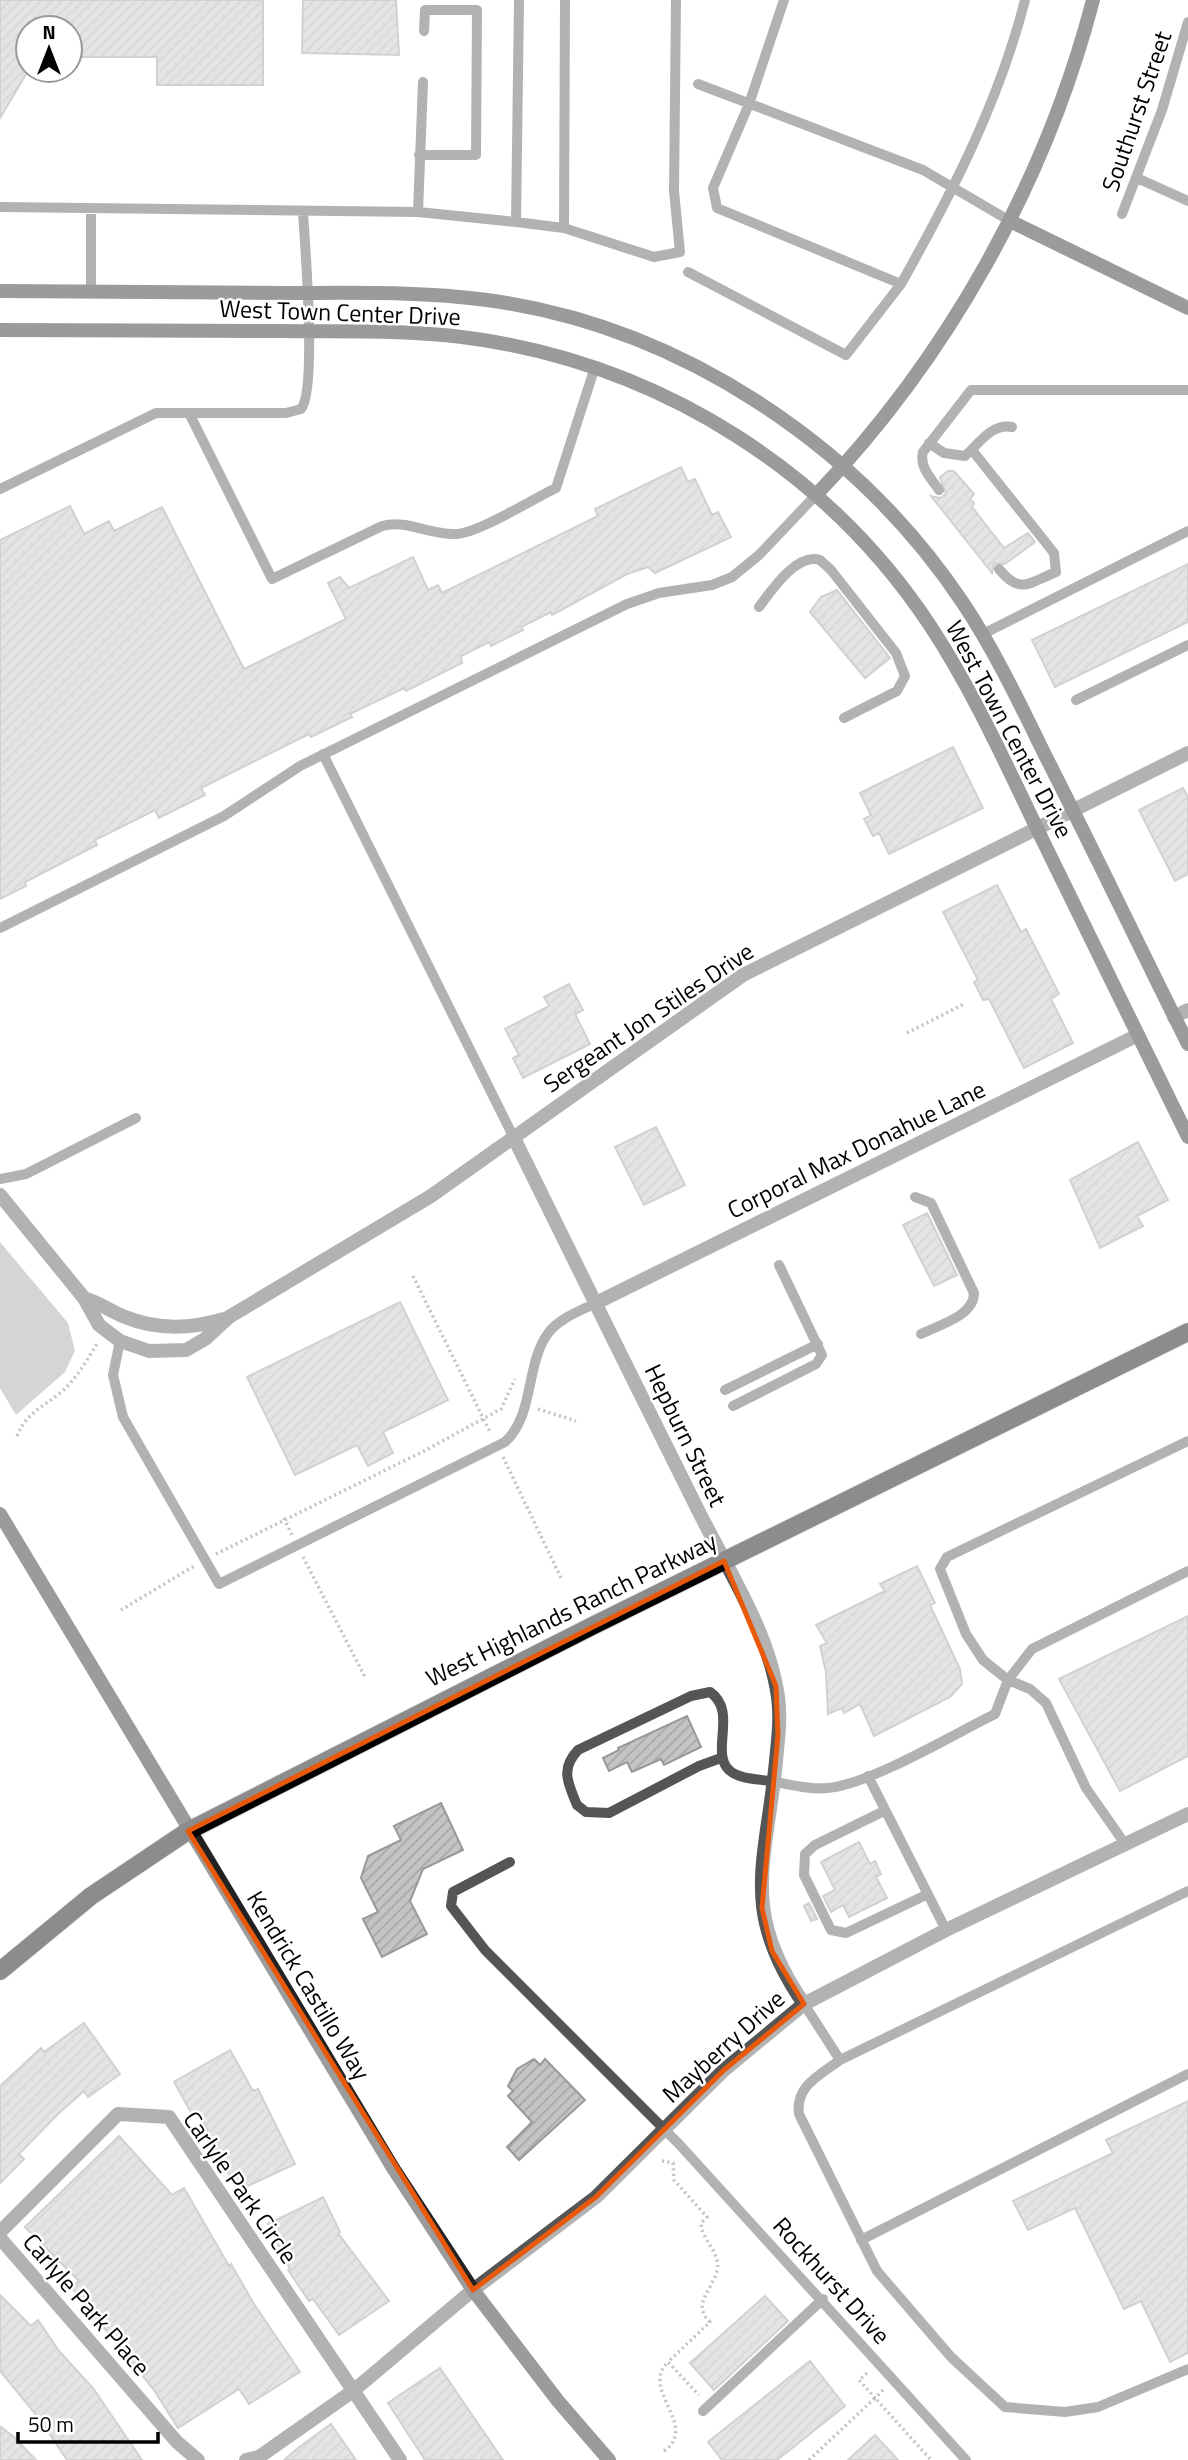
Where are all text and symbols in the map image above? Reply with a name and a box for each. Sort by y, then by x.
north arrow [14,14,84,84]
text: N [42,17,56,46]
street label: Southurst Street [1092,25,1180,196]
street label: West Town Center Drive [219,290,461,334]
street label: West Town Center Drive [937,614,1083,844]
street label: Sergeant Jon Stiles Drive [536,933,760,1101]
street label: Corporal Max Donahue Lane [721,1071,991,1227]
street label: Hepburn Street [636,1358,736,1513]
street label: West Highlands Ranch Parkway [419,1523,723,1695]
street label: Kendrick Castillo Way [238,1884,380,2087]
street label: Mayberry Drive [654,1981,792,2111]
street label: Carlyle Park Circle [175,2103,307,2271]
street label: Rockhurst Drive [765,2208,899,2352]
street label: Carlyle Park Place [15,2225,159,2383]
scale bar [18,2400,158,2444]
text: 50 m [28,2408,74,2440]

